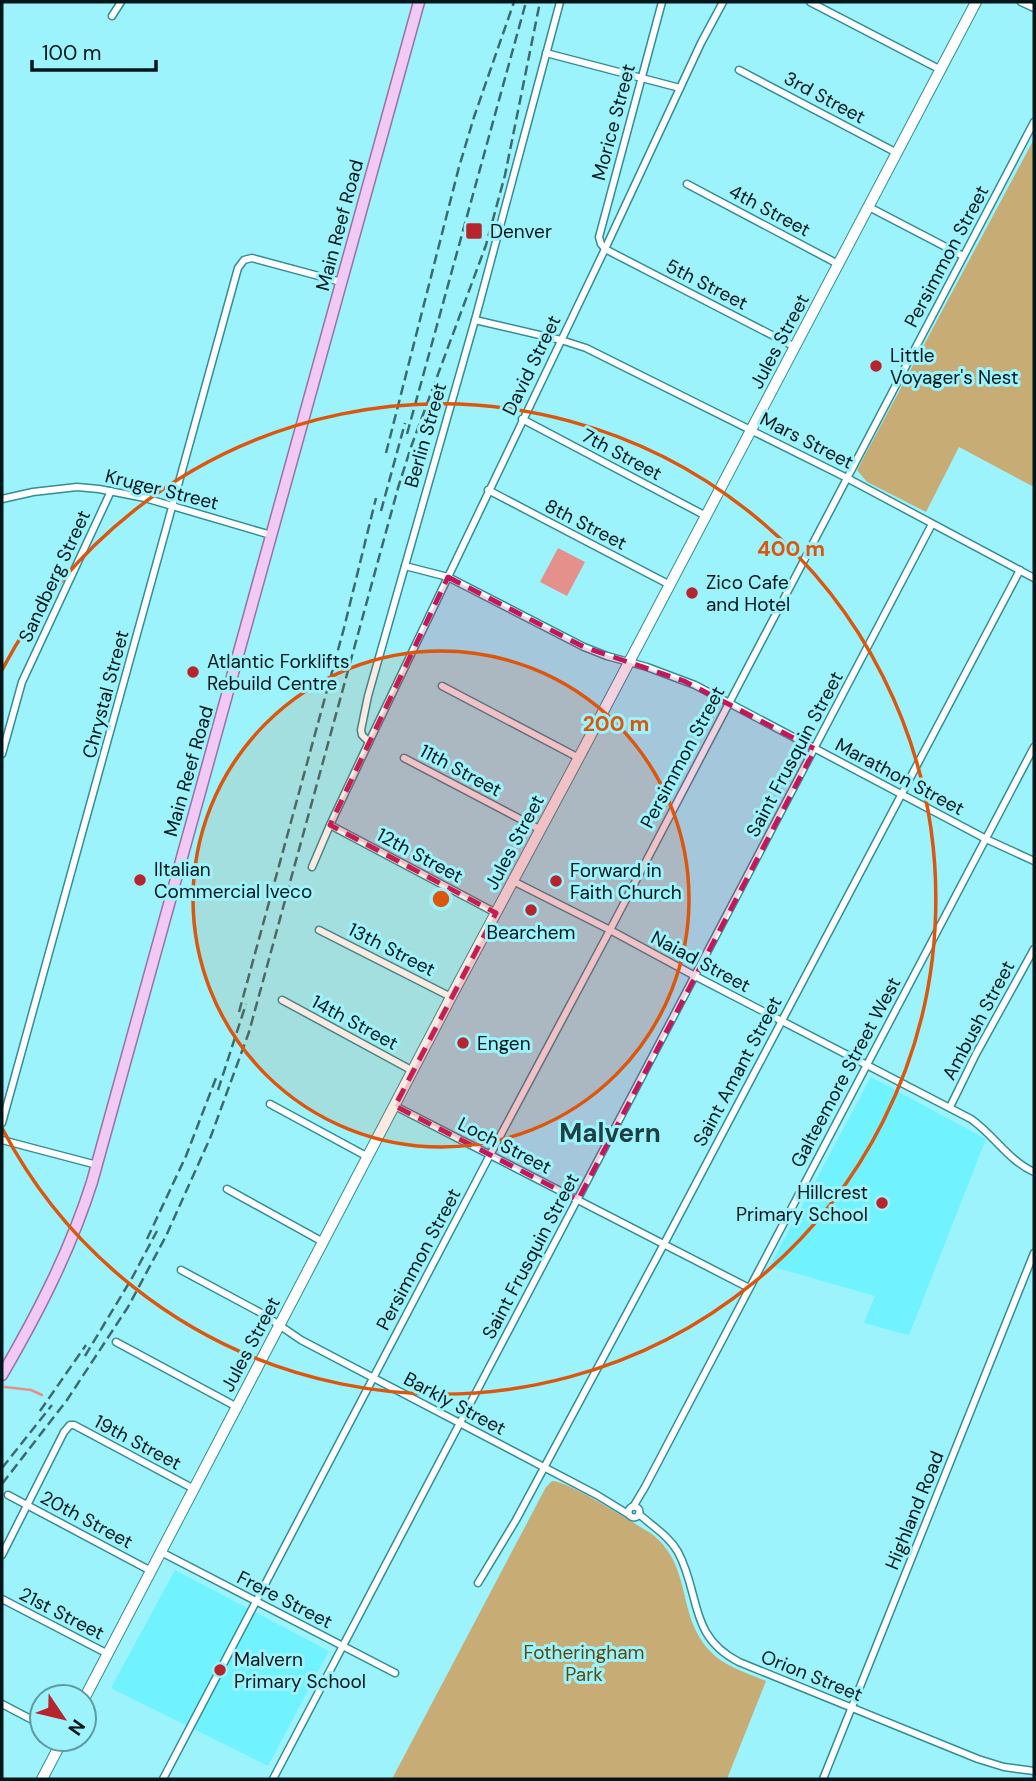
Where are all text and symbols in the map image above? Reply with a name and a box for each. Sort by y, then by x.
scale bar [32,28,156,72]
text: 100 m [42,39,102,67]
street label: Morice Street [586,61,641,183]
street label: 3rd Street [780,66,870,129]
street label: Main Reef Road [310,157,369,294]
street label: 4th Street [725,179,815,242]
street label: Persimmon Street [898,181,994,332]
place label: Denver [490,219,552,244]
marker: Denver [464,221,484,241]
street label: 5th Street [662,253,752,316]
street label: Jules Street [744,290,815,393]
street label: David Street [496,311,566,419]
place label: Little Voyager's Nest [890,343,1018,390]
marker: Little Voyager's Nest [868,358,884,374]
street label: Berlin Street [399,380,452,490]
street label: Mars Street [756,406,858,475]
street label: 7th Street [577,423,666,486]
street label: Kruger Street [103,463,221,516]
street label: 8th Street [541,493,631,556]
street label: Sandberg Street [13,506,96,646]
text: 400 m [757,535,825,563]
place label: Zico Cafe and Hotel [706,570,790,617]
marker: Zico Cafe and Hotel [684,585,700,601]
street label: Chrystal Street [76,627,135,761]
place label: Atlantic Forklifts Rebuild Centre [207,649,350,696]
marker: Atlantic Forklifts Rebuild Centre [185,664,201,680]
street label: Saint Frusquin Street [740,667,849,841]
street label: Persimmon Street [634,682,730,833]
street label: Main Reef Road [158,703,219,839]
text: 200 m [583,710,649,738]
street label: Marathon Street [831,732,969,821]
street label: 11th Street [416,738,506,802]
street label: Jules Street [479,791,550,894]
street label: 12th Street [372,822,467,889]
place label: IItalian Commercial Iveco [154,857,312,904]
place label: Forward in Faith Church [570,858,682,905]
marker: IItalian Commercial Iveco [132,872,148,888]
marker: Forward in Faith Church [548,873,564,889]
centre of rings [429,887,453,911]
marker: Bearchem [523,902,539,918]
street label: 13th Street [344,917,440,982]
place label: Bearchem [487,920,575,945]
street label: Naiad Street [647,925,755,998]
street label: Ambush Street [936,956,1020,1084]
street label: Galteemore Street West [785,973,906,1172]
street label: 14th Street [307,989,402,1056]
street label: Saint Amant Street [687,992,788,1151]
place label: Engen [477,1031,531,1056]
marker: Engen [455,1035,471,1051]
street label: Loch Street [454,1111,556,1180]
district label: Malvern [559,1116,661,1150]
street label: Saint Frusquin Street [476,1169,585,1343]
place label: Hillcrest Primary School [736,1180,868,1227]
street label: Persimmon Street [370,1184,466,1335]
marker: Hillcrest Primary School [874,1195,890,1211]
street label: Jules Street [215,1293,286,1396]
street label: Barkly Street [399,1366,510,1441]
street label: 19th Street [90,1409,186,1476]
street label: Highland Road [879,1447,950,1573]
street label: 20th Street [36,1485,137,1554]
street label: Frere Street [233,1565,337,1634]
street label: 21st Street [15,1581,109,1646]
park label: Fotheringham Park [523,1640,645,1687]
street label: Orion Street [757,1644,866,1707]
place label: Malvern Primary School [234,1647,366,1694]
marker: Malvern Primary School [212,1662,228,1678]
north arrow [28,1683,98,1753]
text: N [62,1715,91,1740]

